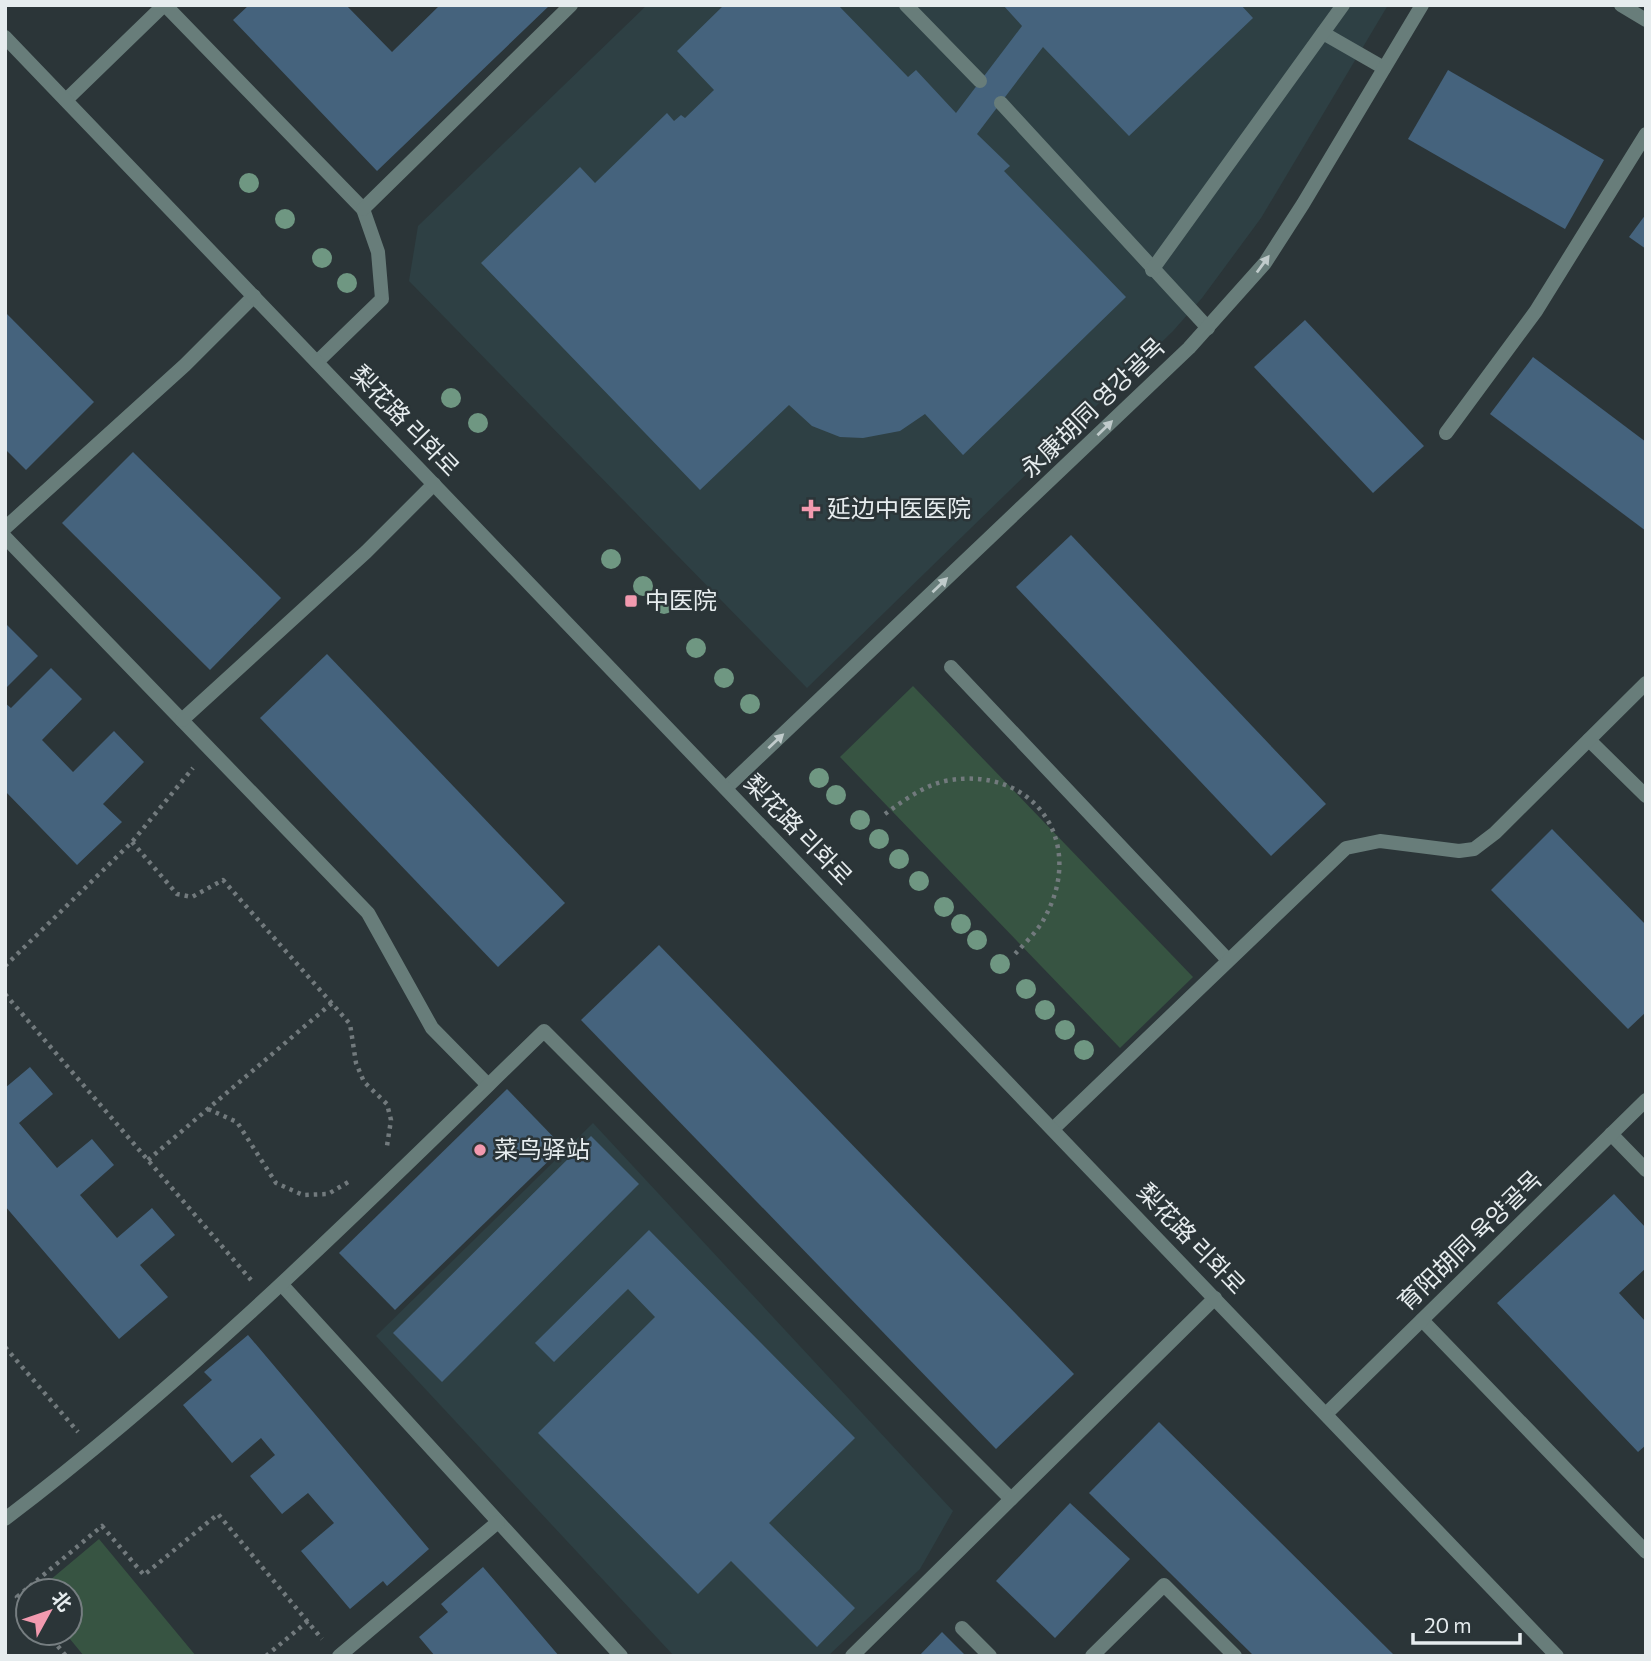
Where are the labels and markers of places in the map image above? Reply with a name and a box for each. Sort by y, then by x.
place label: 延边中医医院 [827,493,971,522]
marker: 延边中医医院 [801,499,821,519]
place label: 中医院 [645,585,717,614]
marker: 中医院 [623,593,639,609]
place label: 菜鸟驿站 [494,1134,590,1163]
marker: 菜鸟驿站 [472,1142,488,1158]

